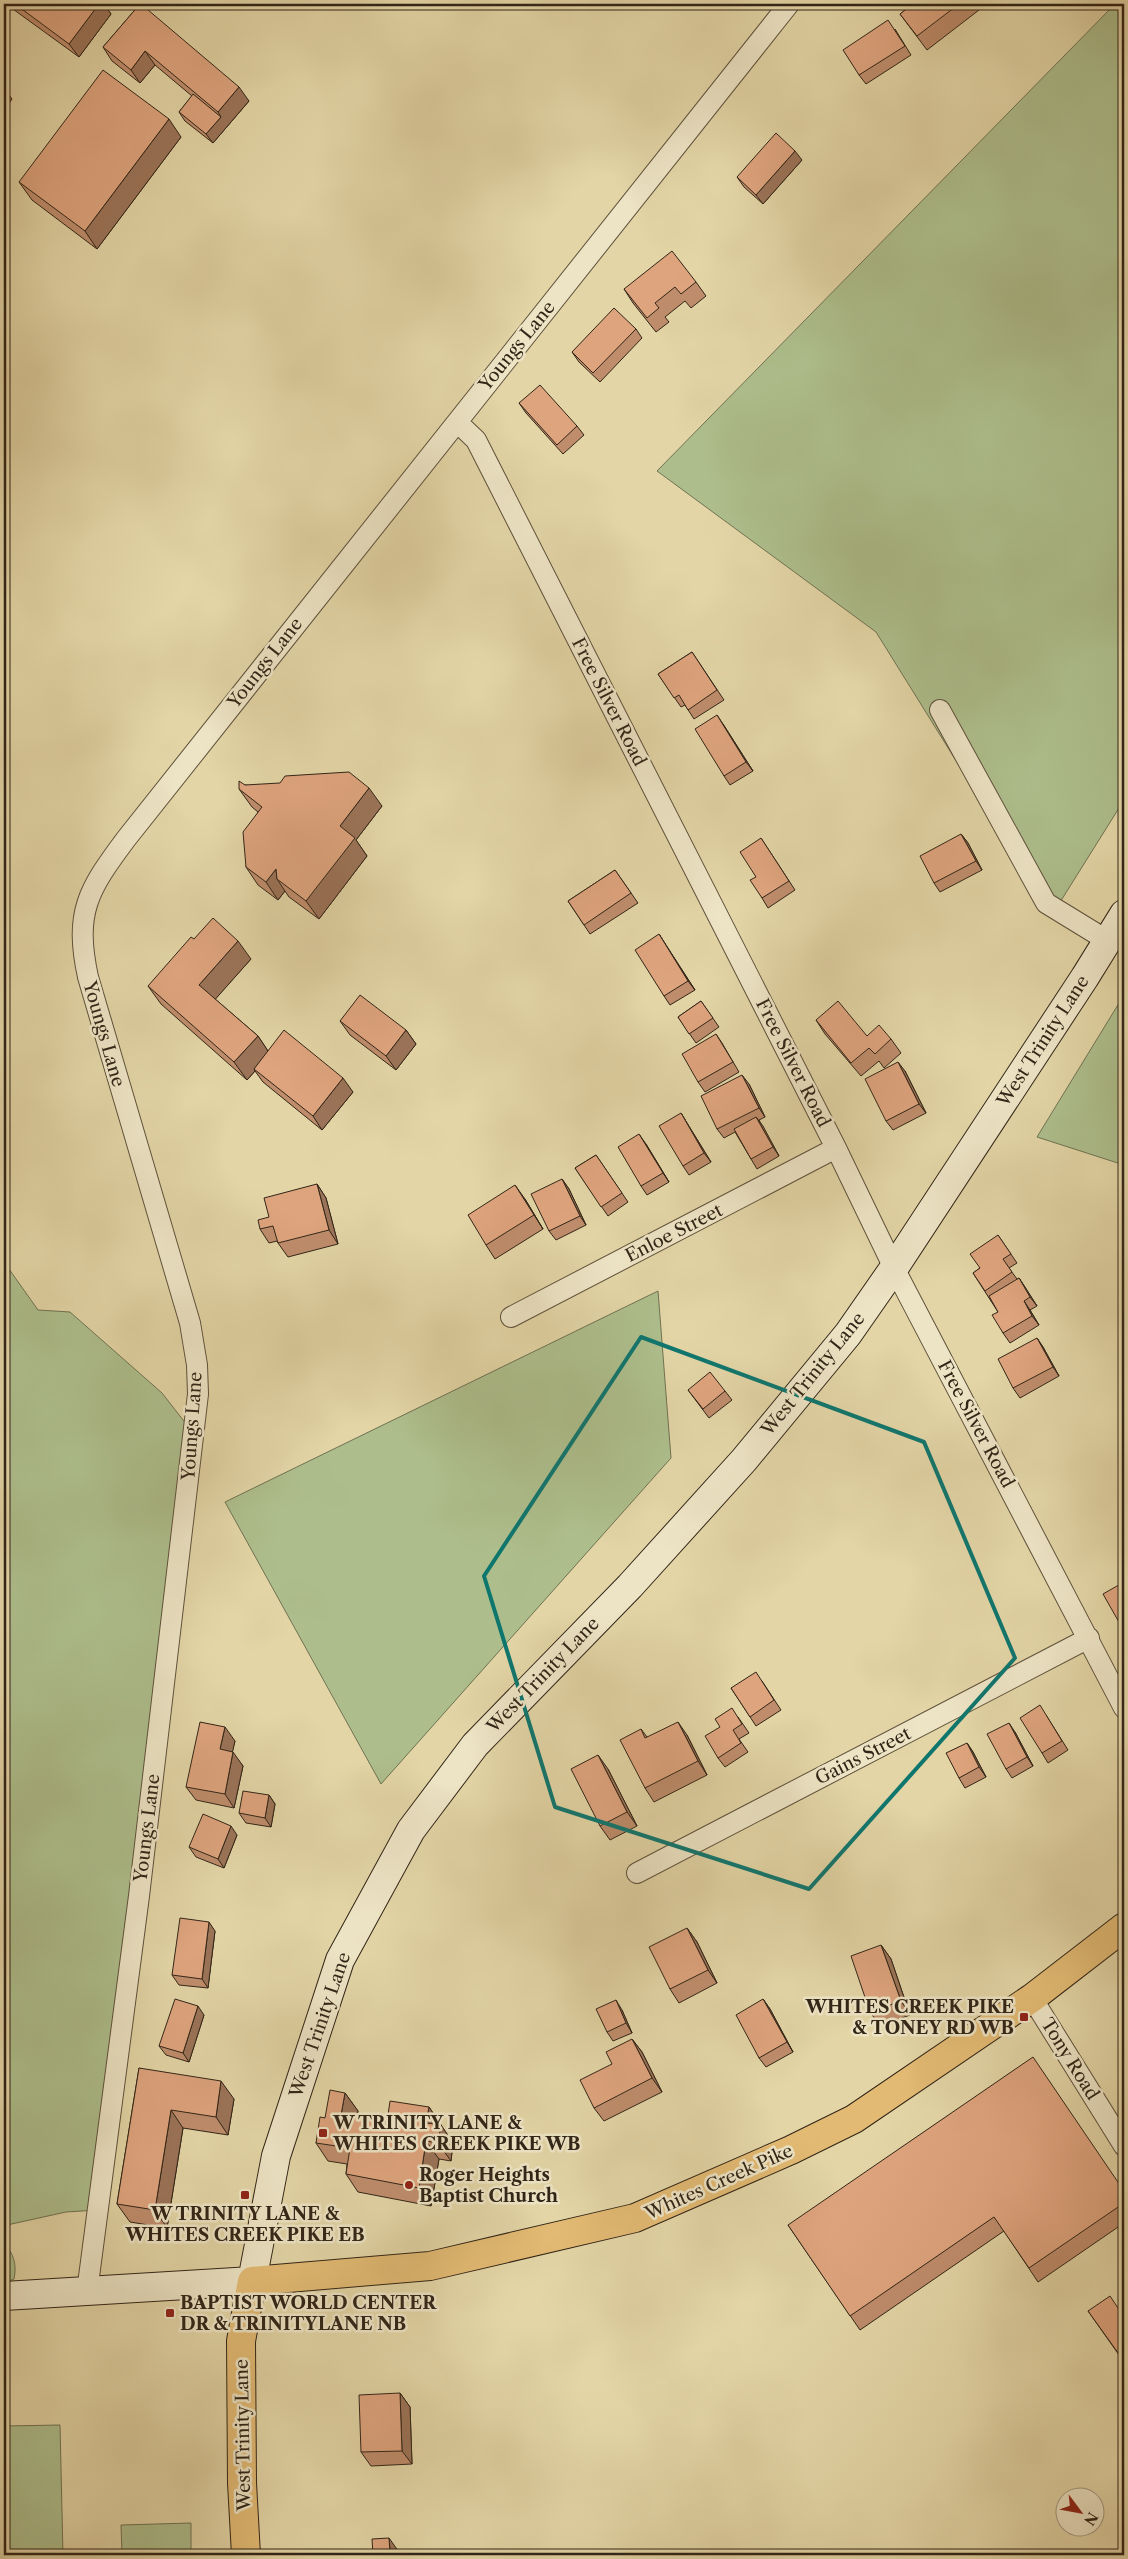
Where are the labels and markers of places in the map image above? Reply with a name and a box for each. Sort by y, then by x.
place label: WHITES CREEK PIKE & TONEY RD WB [804,1996,1014,2039]
marker: WHITES CREEK PIKE & TONEY RD WB [1018,2011,1030,2023]
place label: W TRINITY LANE & WHITES CREEK PIKE WB [332,2112,580,2155]
marker: W TRINITY LANE & WHITES CREEK PIKE WB [317,2127,329,2139]
place label: Roger Heights Baptist Church [419,2164,559,2207]
marker: Roger Heights Baptist Church [403,2179,415,2191]
marker: W TRINITY LANE & WHITES CREEK PIKE EB [239,2189,251,2201]
place label: W TRINITY LANE & WHITES CREEK PIKE EB [124,2203,365,2246]
place label: BAPTIST WORLD CENTER DR & TRINITYLANE NB [180,2292,437,2335]
marker: BAPTIST WORLD CENTER DR & TRINITYLANE NB [164,2307,176,2319]

